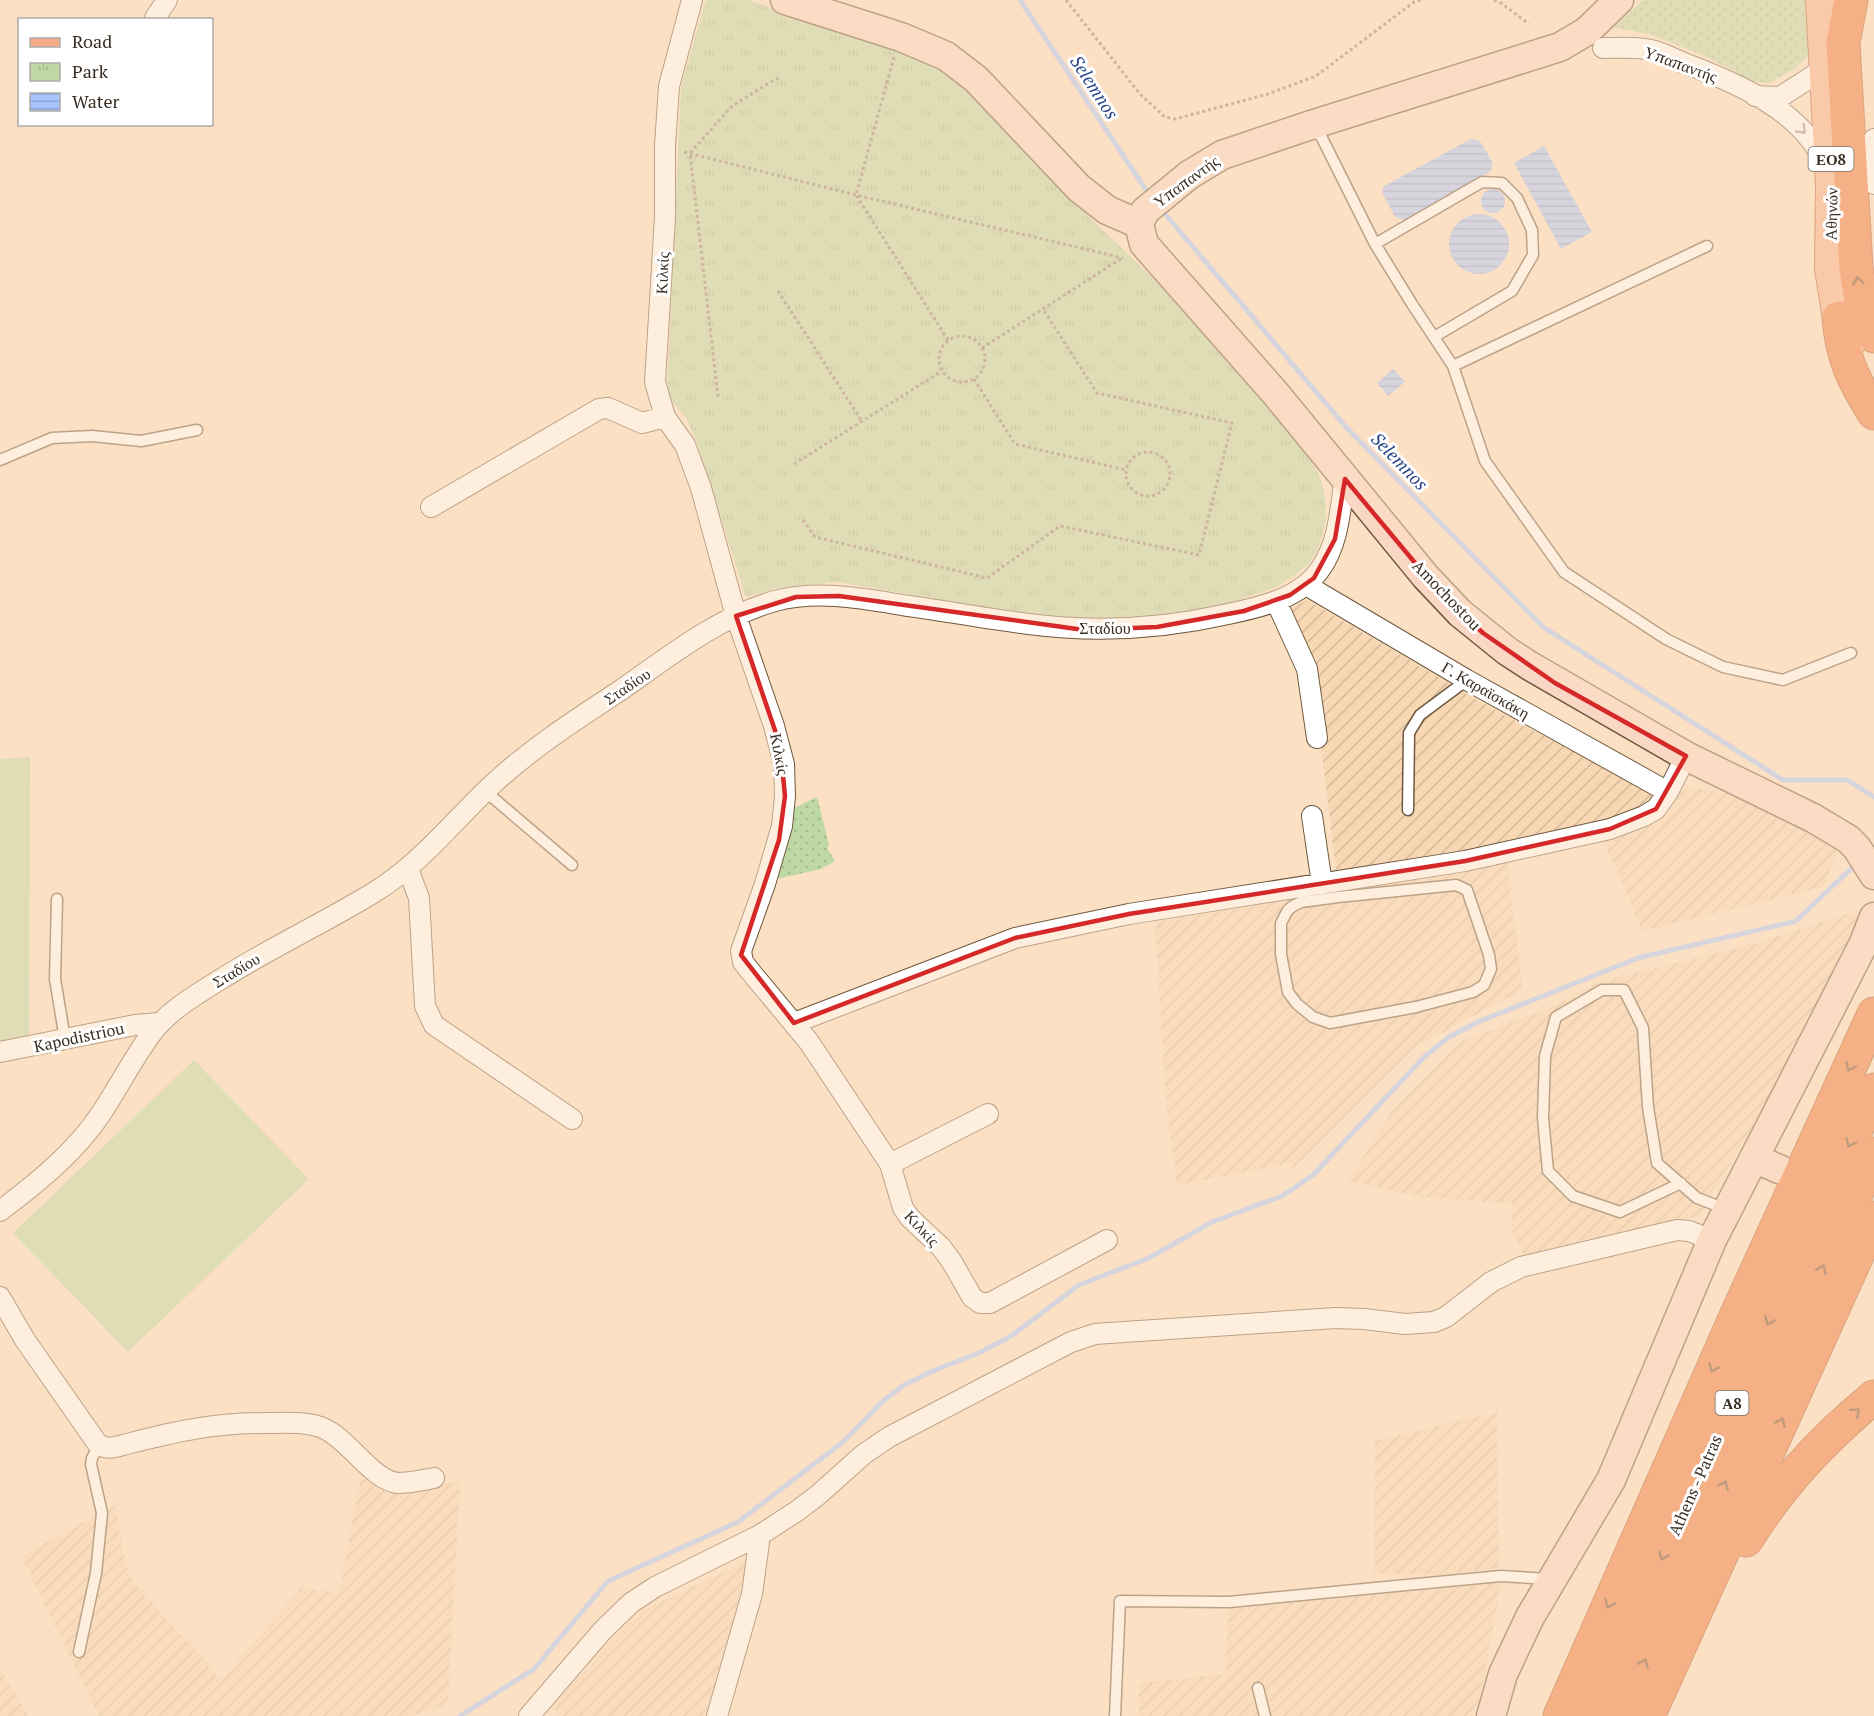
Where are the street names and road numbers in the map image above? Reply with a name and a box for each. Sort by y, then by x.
street label: Υπαπαντής [1641,41,1721,88]
road number: ΕΟ8 [1808,147,1854,171]
street label: Υπαπαντής [1149,149,1224,212]
street label: Αθηνών [1820,188,1842,240]
street label: Κιλκίς [650,251,674,295]
street label: Amochostou [1408,555,1486,635]
street label: Σταδίου [1079,617,1131,639]
street label: Γ. Καραϊσκάκη [1438,656,1534,724]
street label: Σταδίου [599,662,655,710]
street label: Κιλκίς [765,731,795,777]
street label: Σταδίου [208,947,264,993]
street label: Kapodistriou [32,1017,126,1057]
street label: Κιλκίς [900,1205,945,1251]
road number: Α8 [1716,1391,1748,1415]
street label: Athens - Patras [1663,1431,1727,1539]

